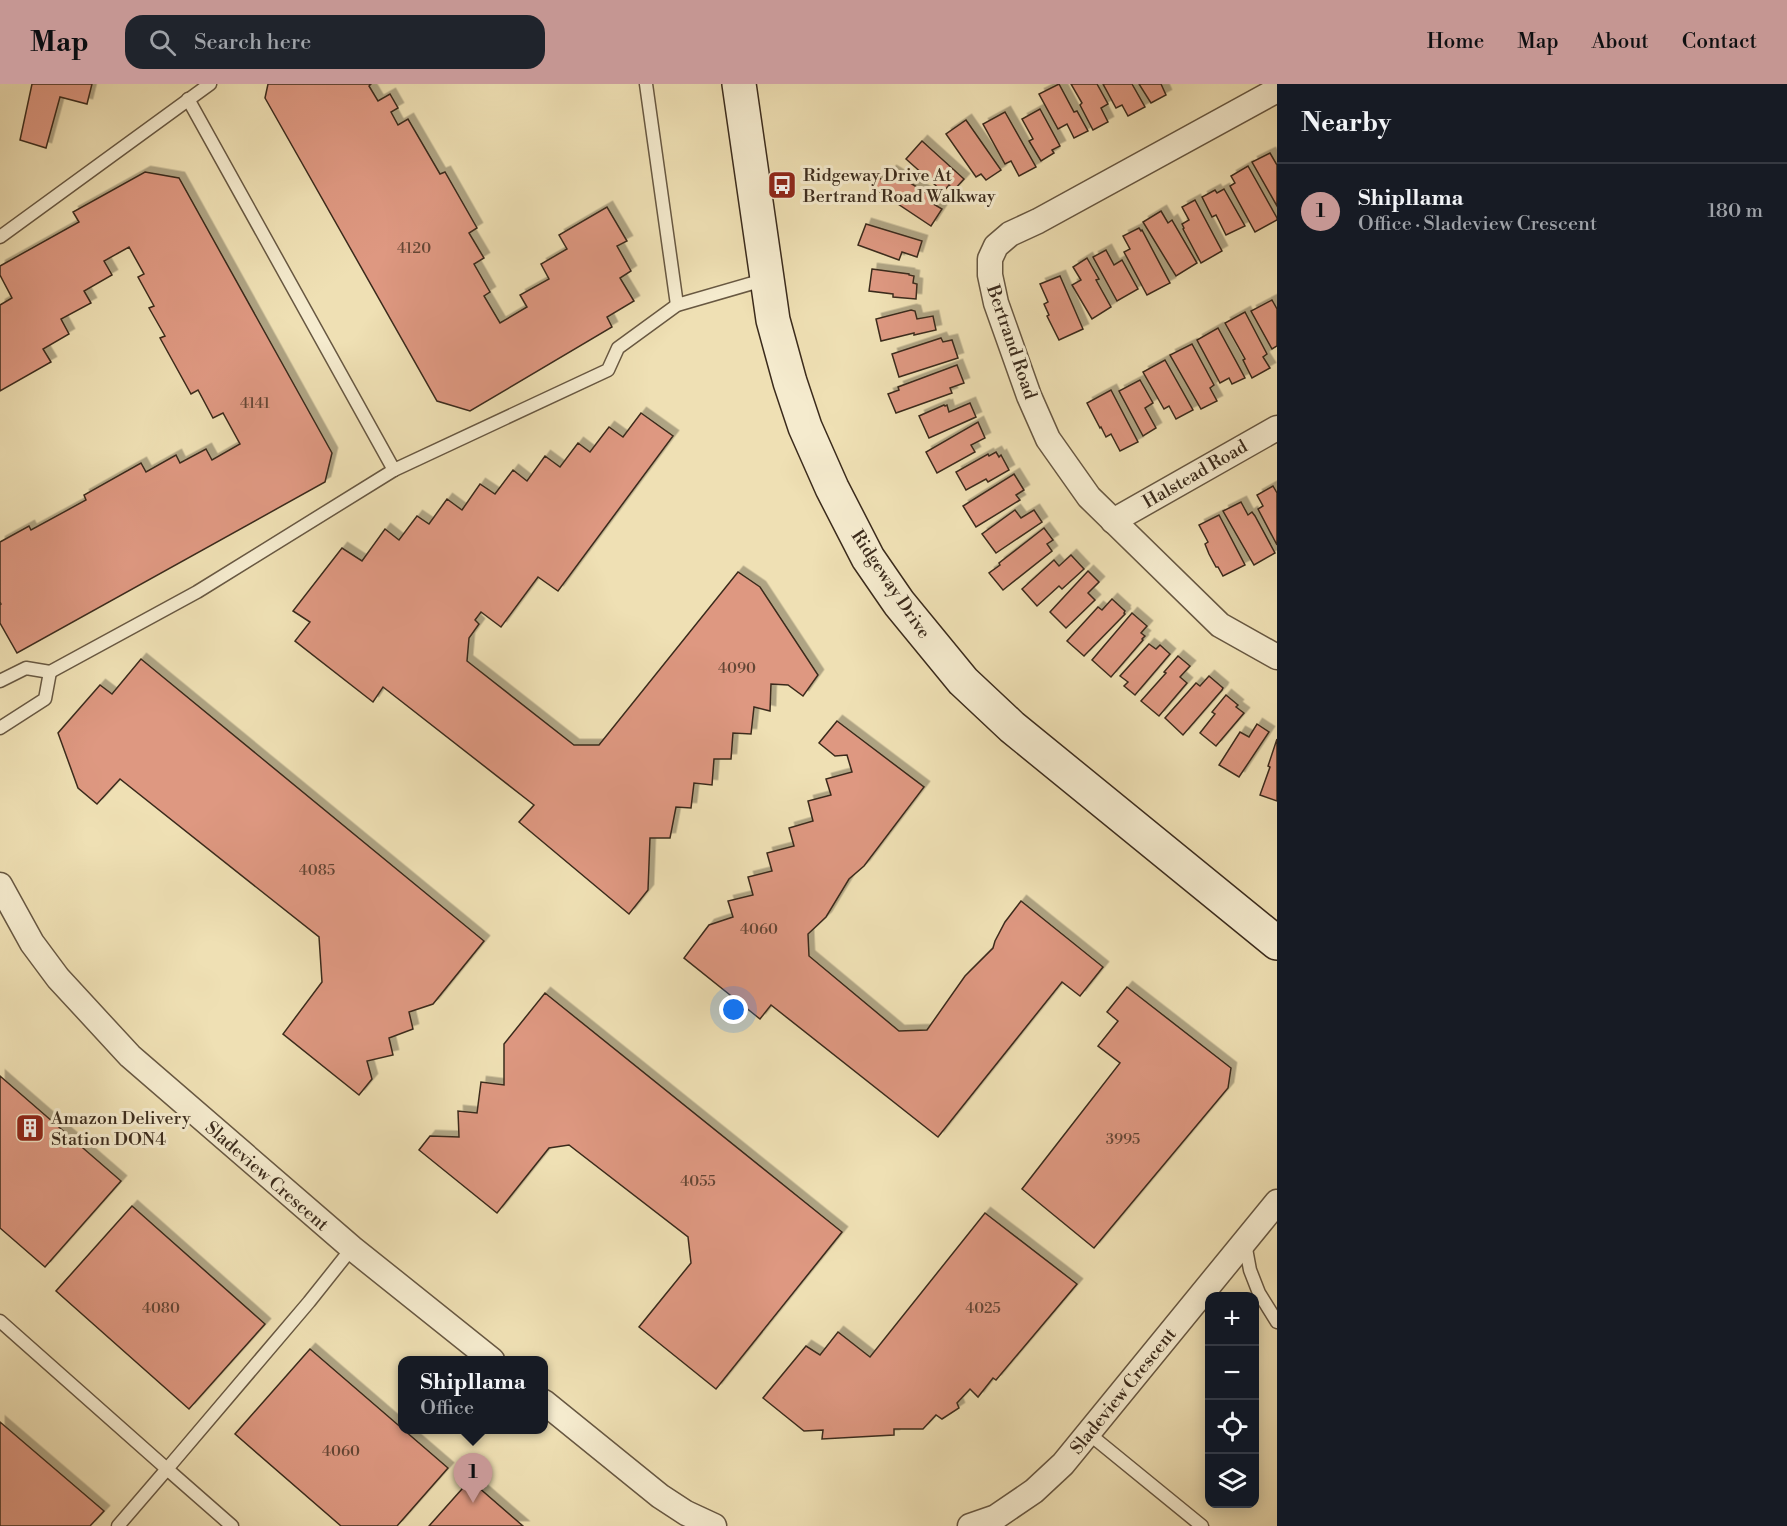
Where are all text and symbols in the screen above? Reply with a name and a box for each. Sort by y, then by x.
search box [125,15,545,69]
text: Map [30,25,89,60]
icon: search [146,26,179,59]
text: Search here [194,29,311,56]
text: Home [1427,29,1484,55]
text: Map [1517,29,1559,55]
text: About [1592,29,1649,55]
text: Contact [1682,29,1757,55]
text: Nearby [1301,107,1391,139]
place label: Ridgeway Drive At Bertrand Road Walkway [802,164,996,208]
bus stop icon: Ridgeway Drive At Bertrand Road Walkway [766,169,798,201]
text: Shipllama [1358,185,1463,212]
text: 1 [1316,199,1325,224]
text: 180 m [1708,199,1763,224]
text: Office · Sladeview Crescent [1358,212,1597,237]
house number: 4120 [397,239,431,258]
street label: Bertrand Road [981,281,1042,403]
house number: 4141 [240,394,271,413]
street label: Halstead Road [1139,435,1252,514]
street label: Ridgeway Drive [846,525,936,643]
house number: 4090 [718,659,756,678]
house number: 4085 [299,861,335,880]
house number: 4060 [740,920,778,939]
your location [719,995,748,1024]
place label: Amazon Delivery Station DON4 [50,1107,191,1151]
building icon: Amazon Delivery Station DON4 [14,1112,46,1144]
street label: Sladeview Crescent [200,1116,334,1237]
house number: 3995 [1106,1130,1140,1149]
house number: 4055 [680,1172,716,1191]
map controls [1205,1292,1259,1508]
button: + [1205,1292,1259,1346]
house number: 4080 [142,1299,180,1318]
house number: 4025 [965,1299,1001,1318]
street label: Sladeview Crescent [1065,1323,1182,1459]
button: − [1205,1346,1259,1400]
popup [398,1356,548,1434]
text: Shipllama [420,1369,526,1396]
text: Office [420,1396,474,1421]
button: locate [1205,1400,1259,1454]
house number: 4060 [322,1442,360,1461]
pin: 1 [454,1454,492,1503]
button: layers [1205,1454,1259,1508]

